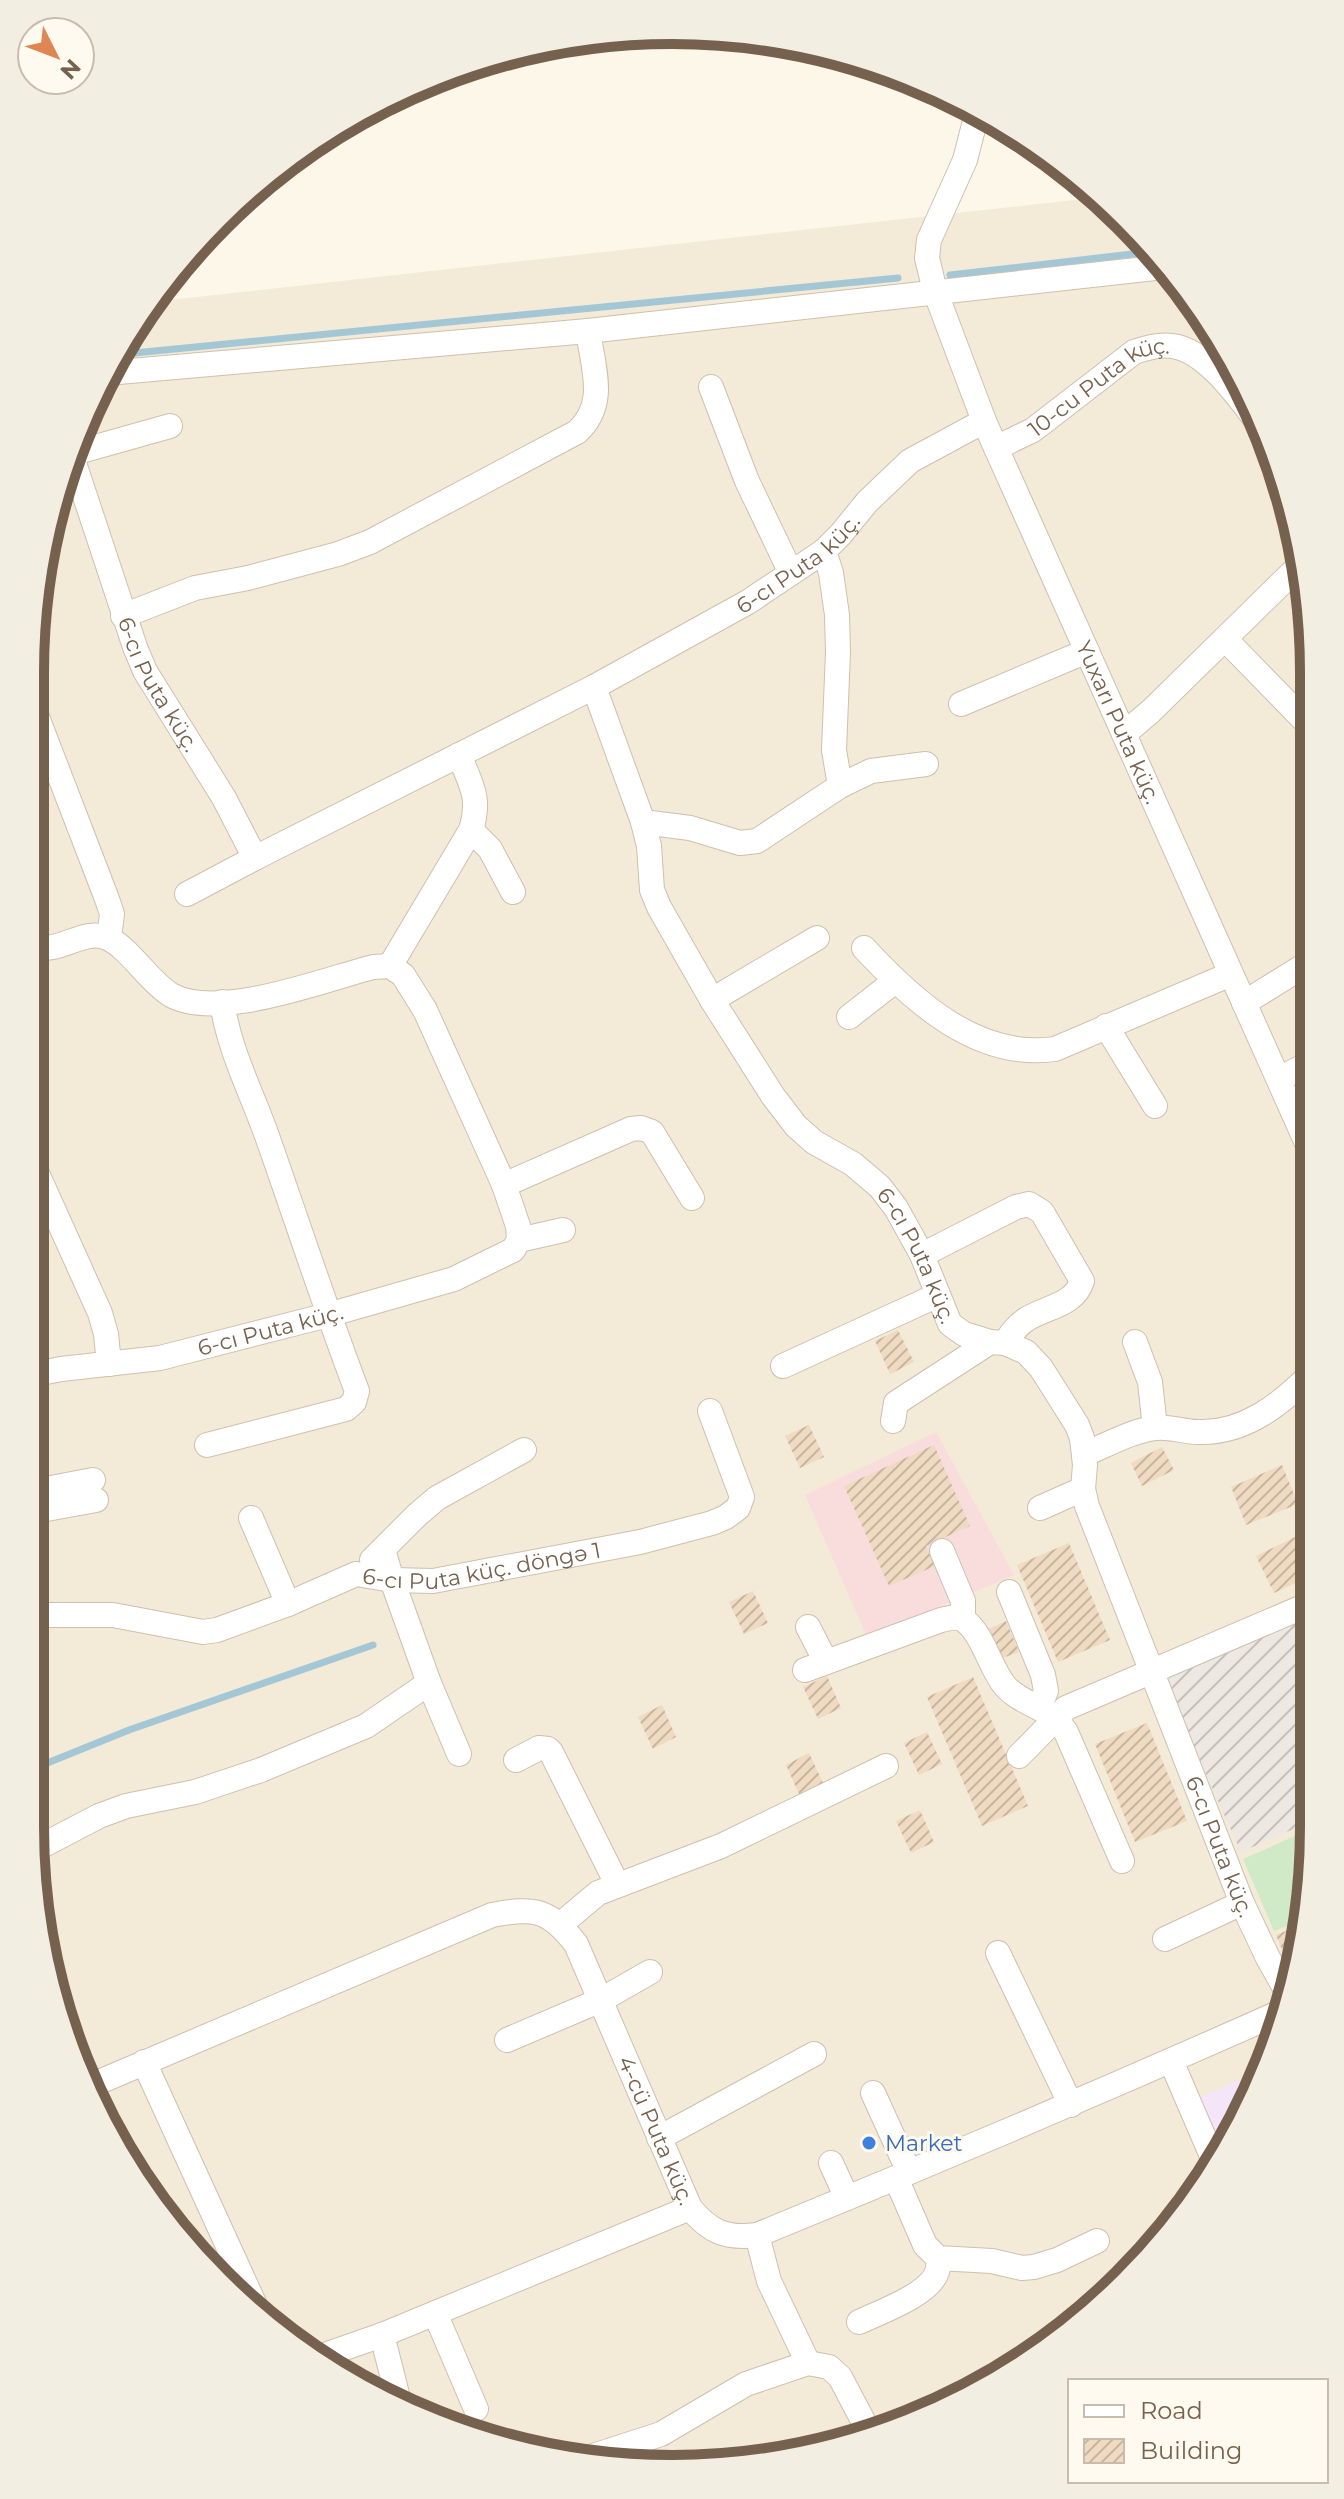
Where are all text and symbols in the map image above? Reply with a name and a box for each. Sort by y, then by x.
north arrow [16,16,96,96]
text: N [55,53,86,85]
street label: 10-cu Puta küç. [1023,332,1171,442]
street label: 6-cı Puta küç. [731,508,865,619]
street label: 6-cı Puta küç. [112,613,205,757]
street label: Yuxarı Puta küç. [1070,636,1167,808]
street label: 6-cı Puta küç. [871,1182,962,1328]
street label: 6-cı Puta küç. [195,1298,346,1361]
street label: 6-cı Puta küç. döngə 1 [361,1536,603,1595]
street label: 6-cı Puta küç. [1180,1772,1260,1921]
street label: 4-cü Puta küç. [612,2052,700,2209]
place label: Market [885,2130,963,2157]
marker: Market [860,2134,878,2152]
legend [1068,2379,1328,2483]
text: Road [1140,2396,1203,2425]
text: Building [1140,2436,1243,2465]

